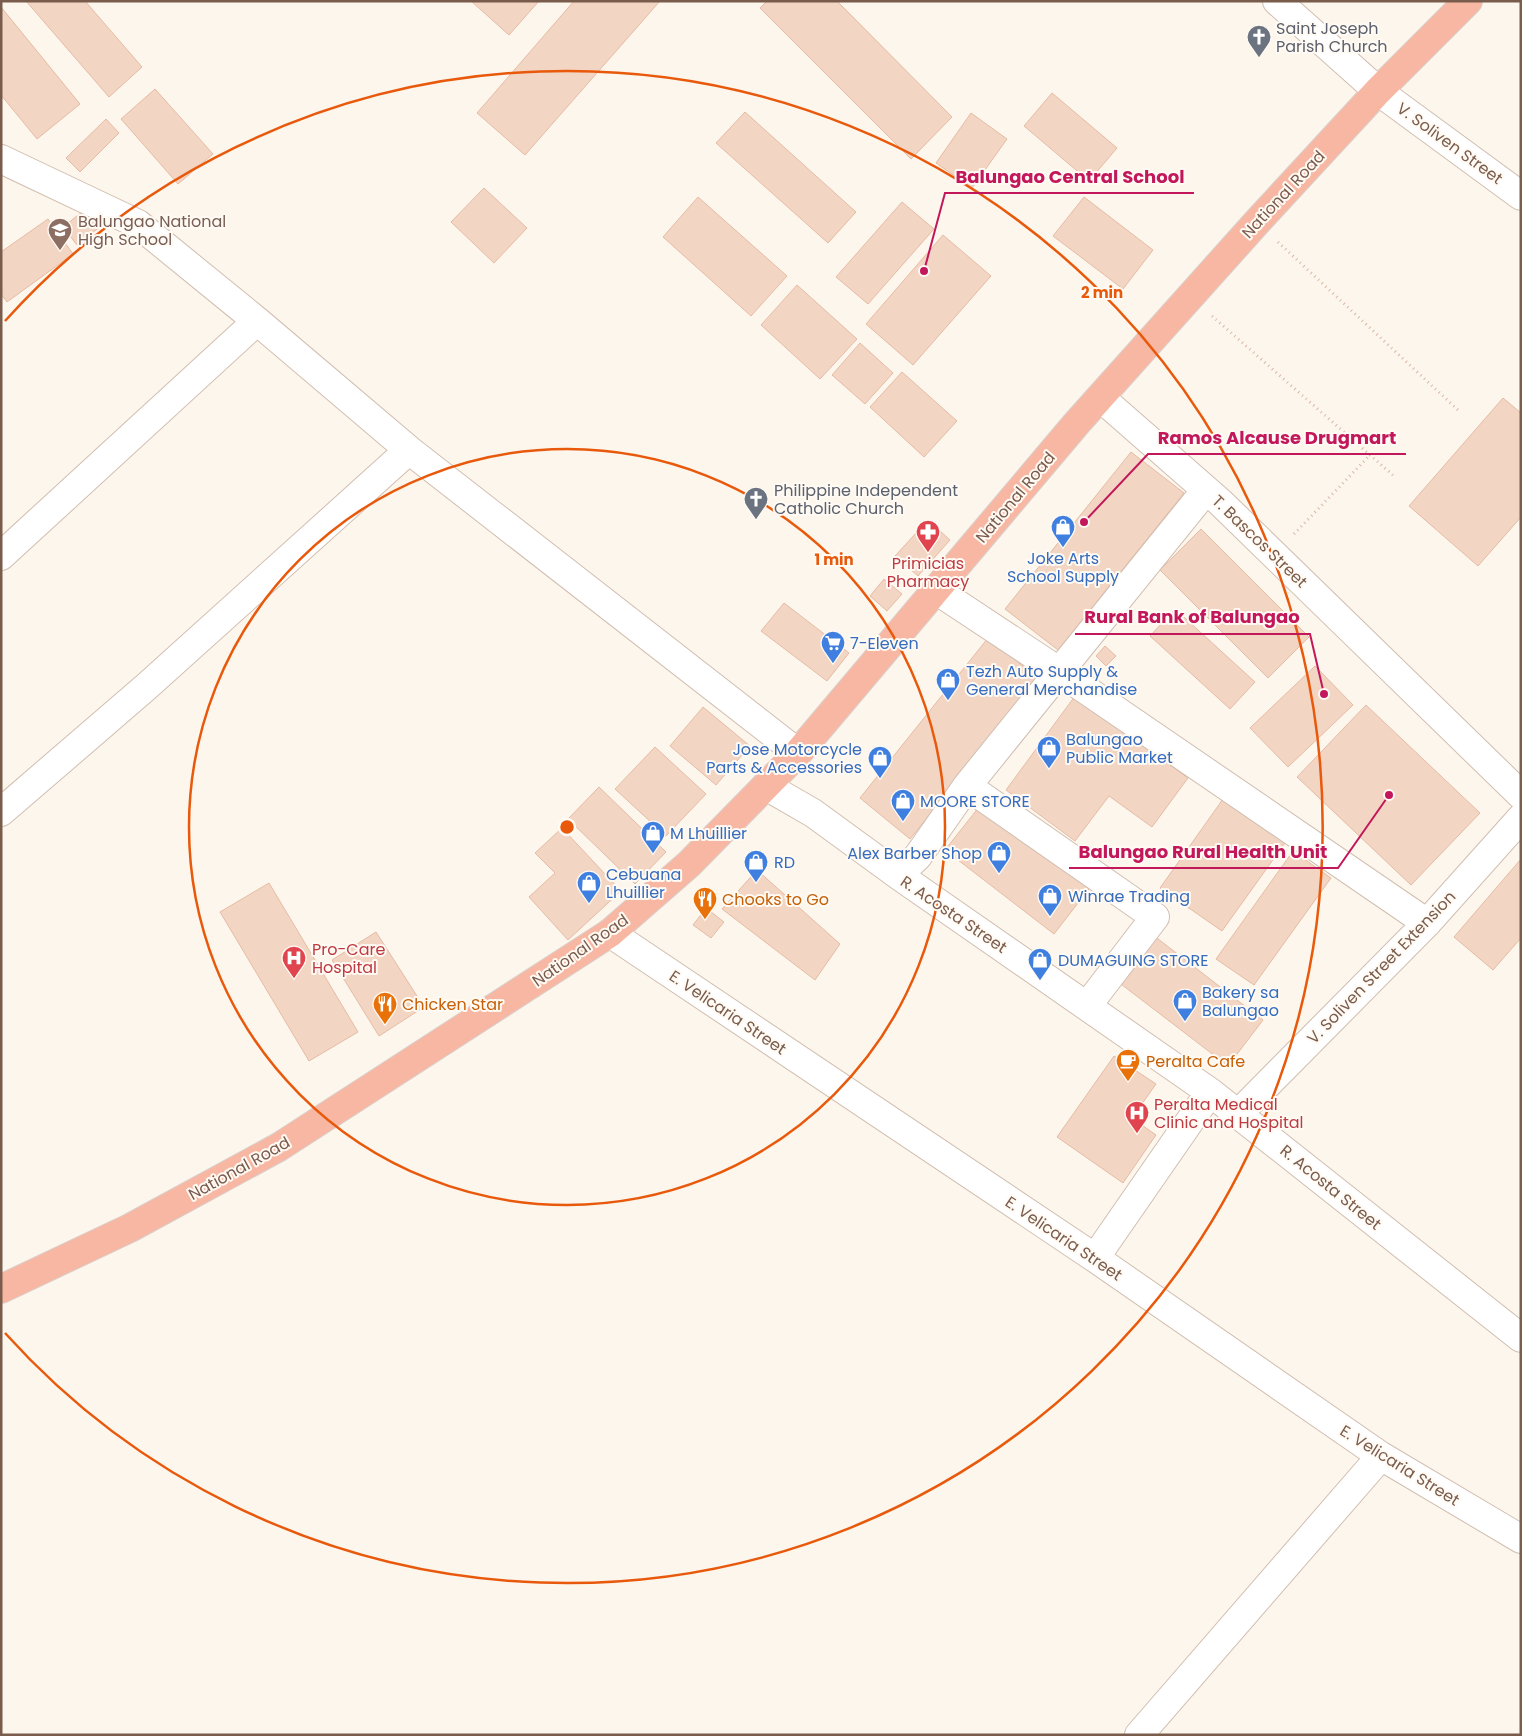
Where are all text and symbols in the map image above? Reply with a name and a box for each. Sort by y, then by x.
place label: Saint Joseph Parish Church [1276,17,1388,58]
church icon: Saint Joseph Parish Church [1246,24,1272,58]
street label: V. Soliven Street [1392,97,1508,190]
street label: National Road [1236,145,1330,243]
callout: Balungao Central School [945,160,1194,193]
text: Balungao Central School [955,164,1185,189]
place label: Balungao National High School [78,210,226,251]
school or university icon: Balungao National High School [47,217,73,251]
text: 2 min [1081,282,1123,303]
callout: Ramos Alcause Drugmart [1148,421,1406,454]
text: Ramos Alcause Drugmart [1158,425,1396,450]
street label: National Road [970,447,1060,548]
place label: Philippine Independent Catholic Church [774,479,958,520]
church icon: Philippine Independent Catholic Church [743,486,769,520]
street label: T. Bascos Street [1207,490,1313,593]
shop icon: Joke Arts School Supply [1050,514,1076,548]
pharmacy icon: Primicias Pharmacy [915,519,941,553]
place label: Joke Arts School Supply [1007,547,1119,588]
text: 1 min [814,549,854,570]
place label: Primicias Pharmacy [887,552,969,593]
callout: Rural Bank of Balungao [1075,601,1310,634]
text: Rural Bank of Balungao [1084,604,1300,629]
supermarket icon: 7-Eleven [820,630,846,664]
place label: 7-Eleven [850,632,919,655]
place label: Tezh Auto Supply & General Merchandise [966,660,1137,701]
shop icon: Tezh Auto Supply & General Merchandise [935,667,961,701]
place label: Balungao Public Market [1066,728,1173,769]
shop icon: Balungao Public Market [1036,735,1062,769]
place label: Jose Motorcycle Parts & Accessories [706,738,862,779]
shop icon: Jose Motorcycle Parts & Accessories [867,745,893,779]
shop icon: MOORE STORE [890,788,916,822]
place label: MOORE STORE [920,790,1030,813]
centre of rings [558,818,576,836]
shop icon: M Lhuillier [640,820,666,854]
place label: M Lhuillier [670,822,747,845]
callout: Balungao Rural Health Unit [1069,835,1338,868]
text: Balungao Rural Health Unit [1079,839,1327,864]
shop icon: Alex Barber Shop [986,840,1012,874]
place label: Alex Barber Shop [847,842,982,865]
shop icon: RD [743,849,769,883]
place label: RD [774,851,795,874]
place label: Cebuana Lhuillier [606,863,681,904]
shop icon: Cebuana Lhuillier [576,870,602,904]
street label: R. Acosta Street [896,870,1012,959]
shop icon: Winrae Trading [1037,883,1063,917]
place label: Winrae Trading [1068,885,1190,908]
restaurant icon: Chooks to Go [692,886,718,920]
street label: V. Soliven Street Extension [1302,886,1461,1049]
place label: Chooks to Go [722,888,829,911]
street label: National Road [527,909,633,992]
place label: Pro-Care Hospital [312,938,385,979]
hospital icon: Pro-Care Hospital [281,945,307,979]
shop icon: DUMAGUING STORE [1027,947,1053,981]
place label: DUMAGUING STORE [1058,949,1208,972]
street label: E. Velicaria Street [665,965,791,1060]
place label: Bakery sa Balungao [1202,981,1279,1022]
shop icon: Bakery sa Balungao [1172,988,1198,1022]
restaurant icon: Chicken Star [372,991,398,1025]
place label: Chicken Star [402,993,503,1016]
cafe icon: Peralta Cafe [1115,1048,1141,1082]
place label: Peralta Cafe [1146,1050,1245,1073]
place label: Peralta Medical Clinic and Hospital [1154,1093,1304,1134]
hospital icon: Peralta Medical Clinic and Hospital [1124,1100,1150,1134]
street label: National Road [184,1131,294,1206]
street label: R. Acosta Street [1275,1139,1386,1236]
street label: E. Velicaria Street [1001,1191,1127,1286]
street label: E. Velicaria Street [1336,1419,1464,1512]

